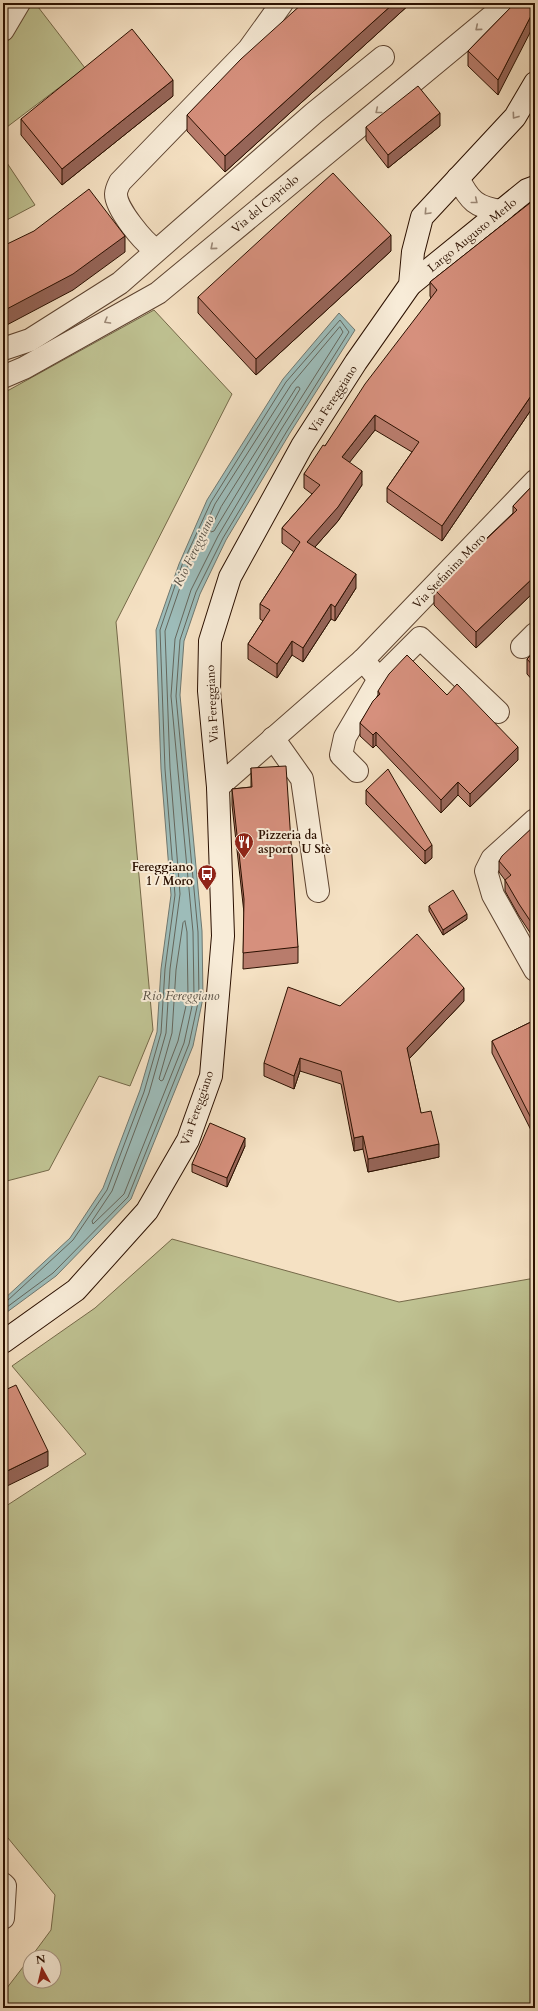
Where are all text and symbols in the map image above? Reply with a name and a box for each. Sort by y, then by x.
one-way arrow [476,24,483,31]
one-way arrow [375,106,382,113]
one-way arrow [513,112,520,119]
street label: Via del Capriolo [228,171,302,237]
street label: Largo Augusto Merlo [424,194,520,276]
one-way arrow [470,197,478,204]
one-way arrow [424,207,431,215]
one-way arrow [211,243,218,250]
one-way arrow [104,317,111,324]
street label: Via Fereggiano [305,361,361,436]
water label: Rio Fereggiano [169,512,219,590]
street label: Via Stefanina Moro [409,530,489,612]
street label: Via Fereggiano [202,664,222,743]
place label: Pizzeria da asporto U Stè [258,827,331,857]
restaurant icon: Pizzeria da asporto U Stè [233,831,255,859]
place label: Fereggiano 1 / Moro [132,859,193,889]
bus stop icon: Fereggiano 1 / Moro [196,863,218,891]
water label: Rio Fereggiano [142,987,220,1005]
street label: Via Fereggiano [177,1068,217,1148]
north arrow [22,1949,62,1989]
text: N [35,1951,47,1968]

